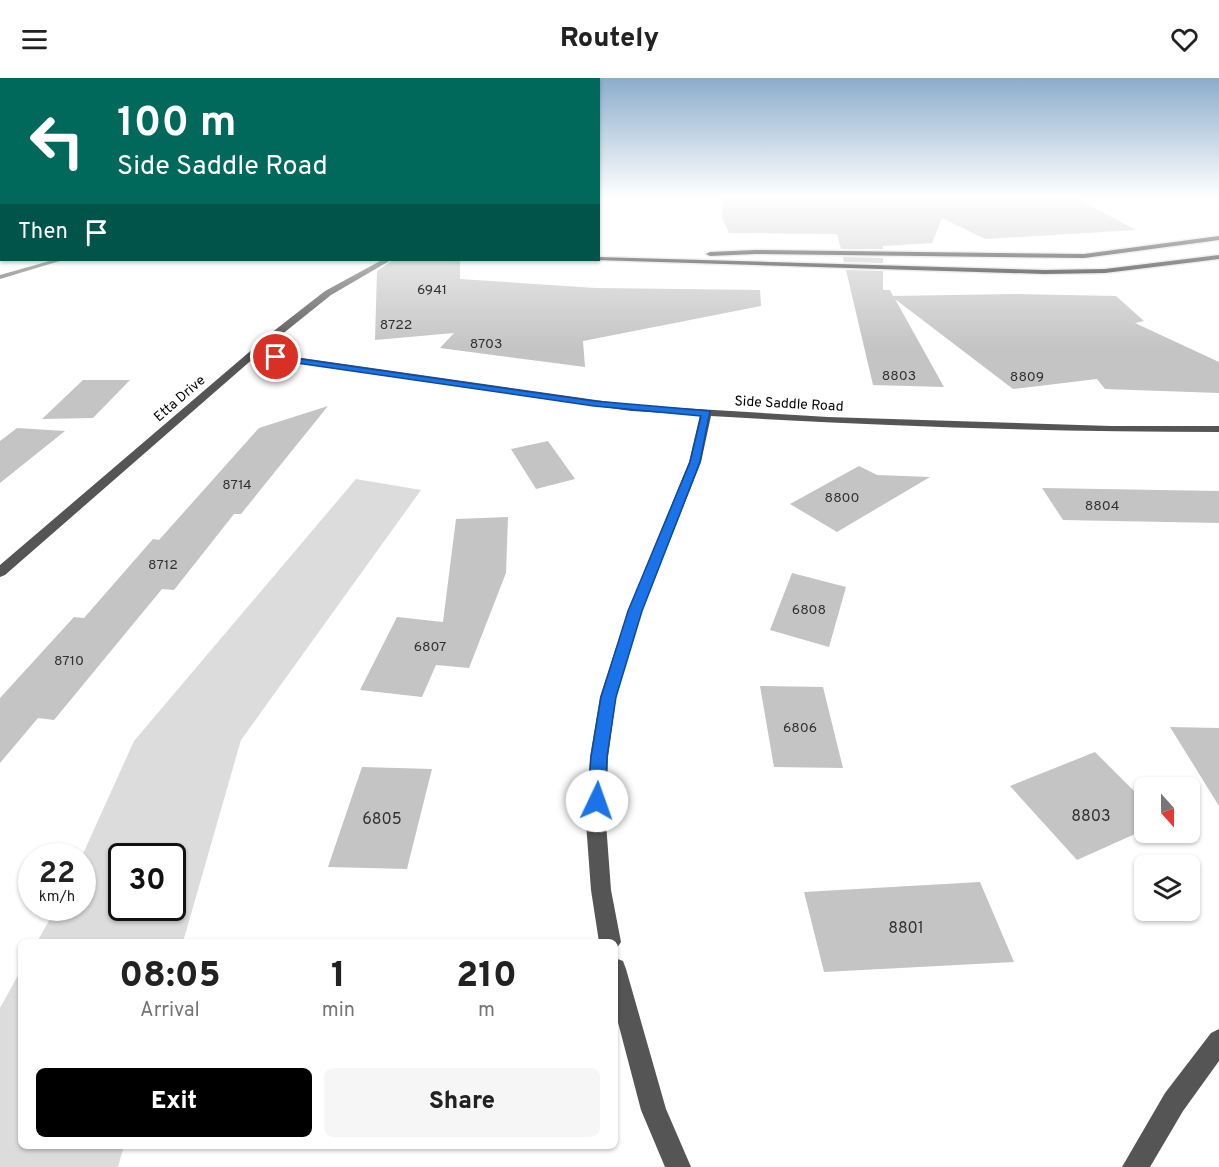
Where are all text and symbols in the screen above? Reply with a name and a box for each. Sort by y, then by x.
text: Routely [560,22,659,56]
icon: menu [18,23,51,56]
icon: heart [1168,23,1201,56]
text: 100 m [117,98,236,151]
icon: left [18,102,96,180]
text: Side Saddle Road [117,150,328,184]
icon: arrive [80,216,113,249]
text: Then [18,219,68,246]
house number: 6941 [417,282,447,299]
house number: 8722 [380,317,412,334]
pin [250,331,301,382]
house number: 8703 [470,336,502,353]
icon: arrive [259,340,292,373]
house number: 8803 [882,368,916,385]
house number: 8809 [1010,369,1044,386]
street label: Etta Drive [151,372,209,426]
street label: Side Saddle Road [734,393,844,416]
house number: 8714 [222,477,252,494]
house number: 8800 [825,490,859,507]
house number: 8804 [1085,498,1119,515]
house number: 8712 [148,557,178,574]
house number: 6808 [792,602,826,619]
house number: 6807 [414,639,446,656]
house number: 8710 [54,653,84,670]
house number: 6806 [783,720,817,737]
position arrow [565,769,629,833]
north arrow [1134,777,1200,843]
map controls [1134,777,1200,921]
house number: 8803 [1071,807,1111,827]
house number: 6805 [362,810,402,830]
speed limit sign: 30 [108,843,186,921]
button: layers [1134,855,1200,921]
text: 22 [39,856,75,893]
text: km/h [39,888,75,907]
house number: 8801 [888,919,924,939]
text: 08:05 [119,954,221,1000]
text: 1 [331,954,346,1000]
text: 210 [456,954,517,1000]
text: Arrival [140,998,200,1024]
text: min [322,998,355,1024]
text: m [478,998,495,1024]
button: Exit [36,1068,312,1137]
button: Share [324,1068,600,1137]

